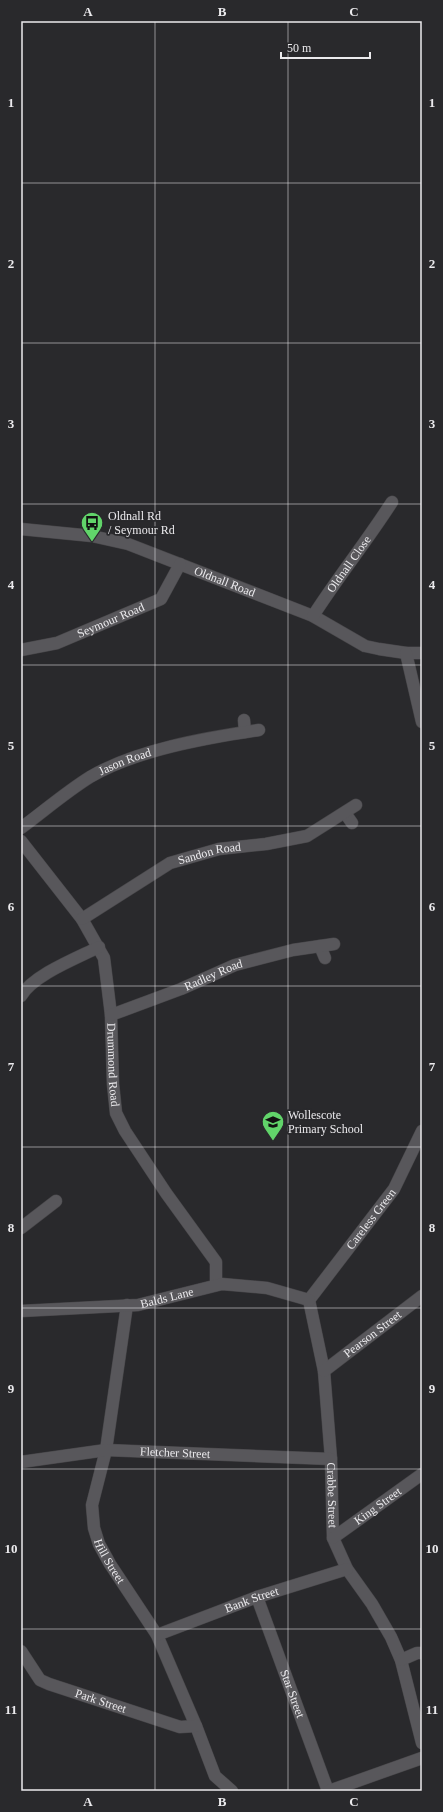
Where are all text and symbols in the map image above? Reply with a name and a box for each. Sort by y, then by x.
text: A [83,4,93,19]
text: B [218,4,227,19]
text: C [349,4,359,19]
scale bar [281,34,370,60]
text: 50 m [287,41,312,55]
text: 1 [8,95,14,110]
text: 1 [429,95,435,110]
text: 2 [8,256,14,271]
text: 2 [429,256,435,271]
text: 3 [8,416,15,431]
text: 3 [429,416,436,431]
place label: Oldnall Rd / Seymour Rd [108,509,175,537]
bus stop icon: Oldnall Rd / Seymour Rd [79,510,105,543]
street label: Oldnall Close [324,533,374,595]
street label: Oldnall Road [192,563,257,600]
text: 4 [8,577,15,592]
text: 4 [429,577,436,592]
street label: Seymour Road [75,600,146,641]
text: 5 [8,738,15,753]
text: 5 [429,738,436,753]
street label: Jason Road [96,745,153,778]
street label: Sandon Road [176,840,242,867]
text: 6 [8,899,15,914]
text: 6 [429,899,436,914]
street label: Radley Road [182,956,244,994]
street label: Drummond Road [104,1023,122,1107]
text: 7 [8,1059,15,1074]
text: 7 [429,1059,436,1074]
place label: Wollescote Primary School [288,1108,364,1136]
school or university icon: Wollescote Primary School [260,1109,286,1142]
street label: Careless Green [343,1186,399,1252]
text: 8 [8,1220,15,1235]
text: 8 [429,1220,436,1235]
street label: Balds Lane [139,1284,195,1311]
street label: Pearson Street [341,1307,405,1360]
text: 9 [8,1381,15,1396]
text: 9 [429,1381,436,1396]
street label: Fletcher Street [140,1444,211,1461]
street label: Crabbe Street [324,1462,340,1529]
street label: King Street [351,1484,405,1528]
street label: Hill Street [91,1537,128,1587]
text: 10 [5,1541,18,1556]
text: 10 [426,1541,439,1556]
street label: Bank Street [223,1584,281,1616]
street label: Star Street [277,1668,308,1720]
street label: Park Street [73,1686,129,1716]
text: 11 [5,1702,17,1717]
text: 11 [426,1702,438,1717]
text: A [83,1794,93,1809]
text: B [218,1794,227,1809]
text: C [349,1794,359,1809]

